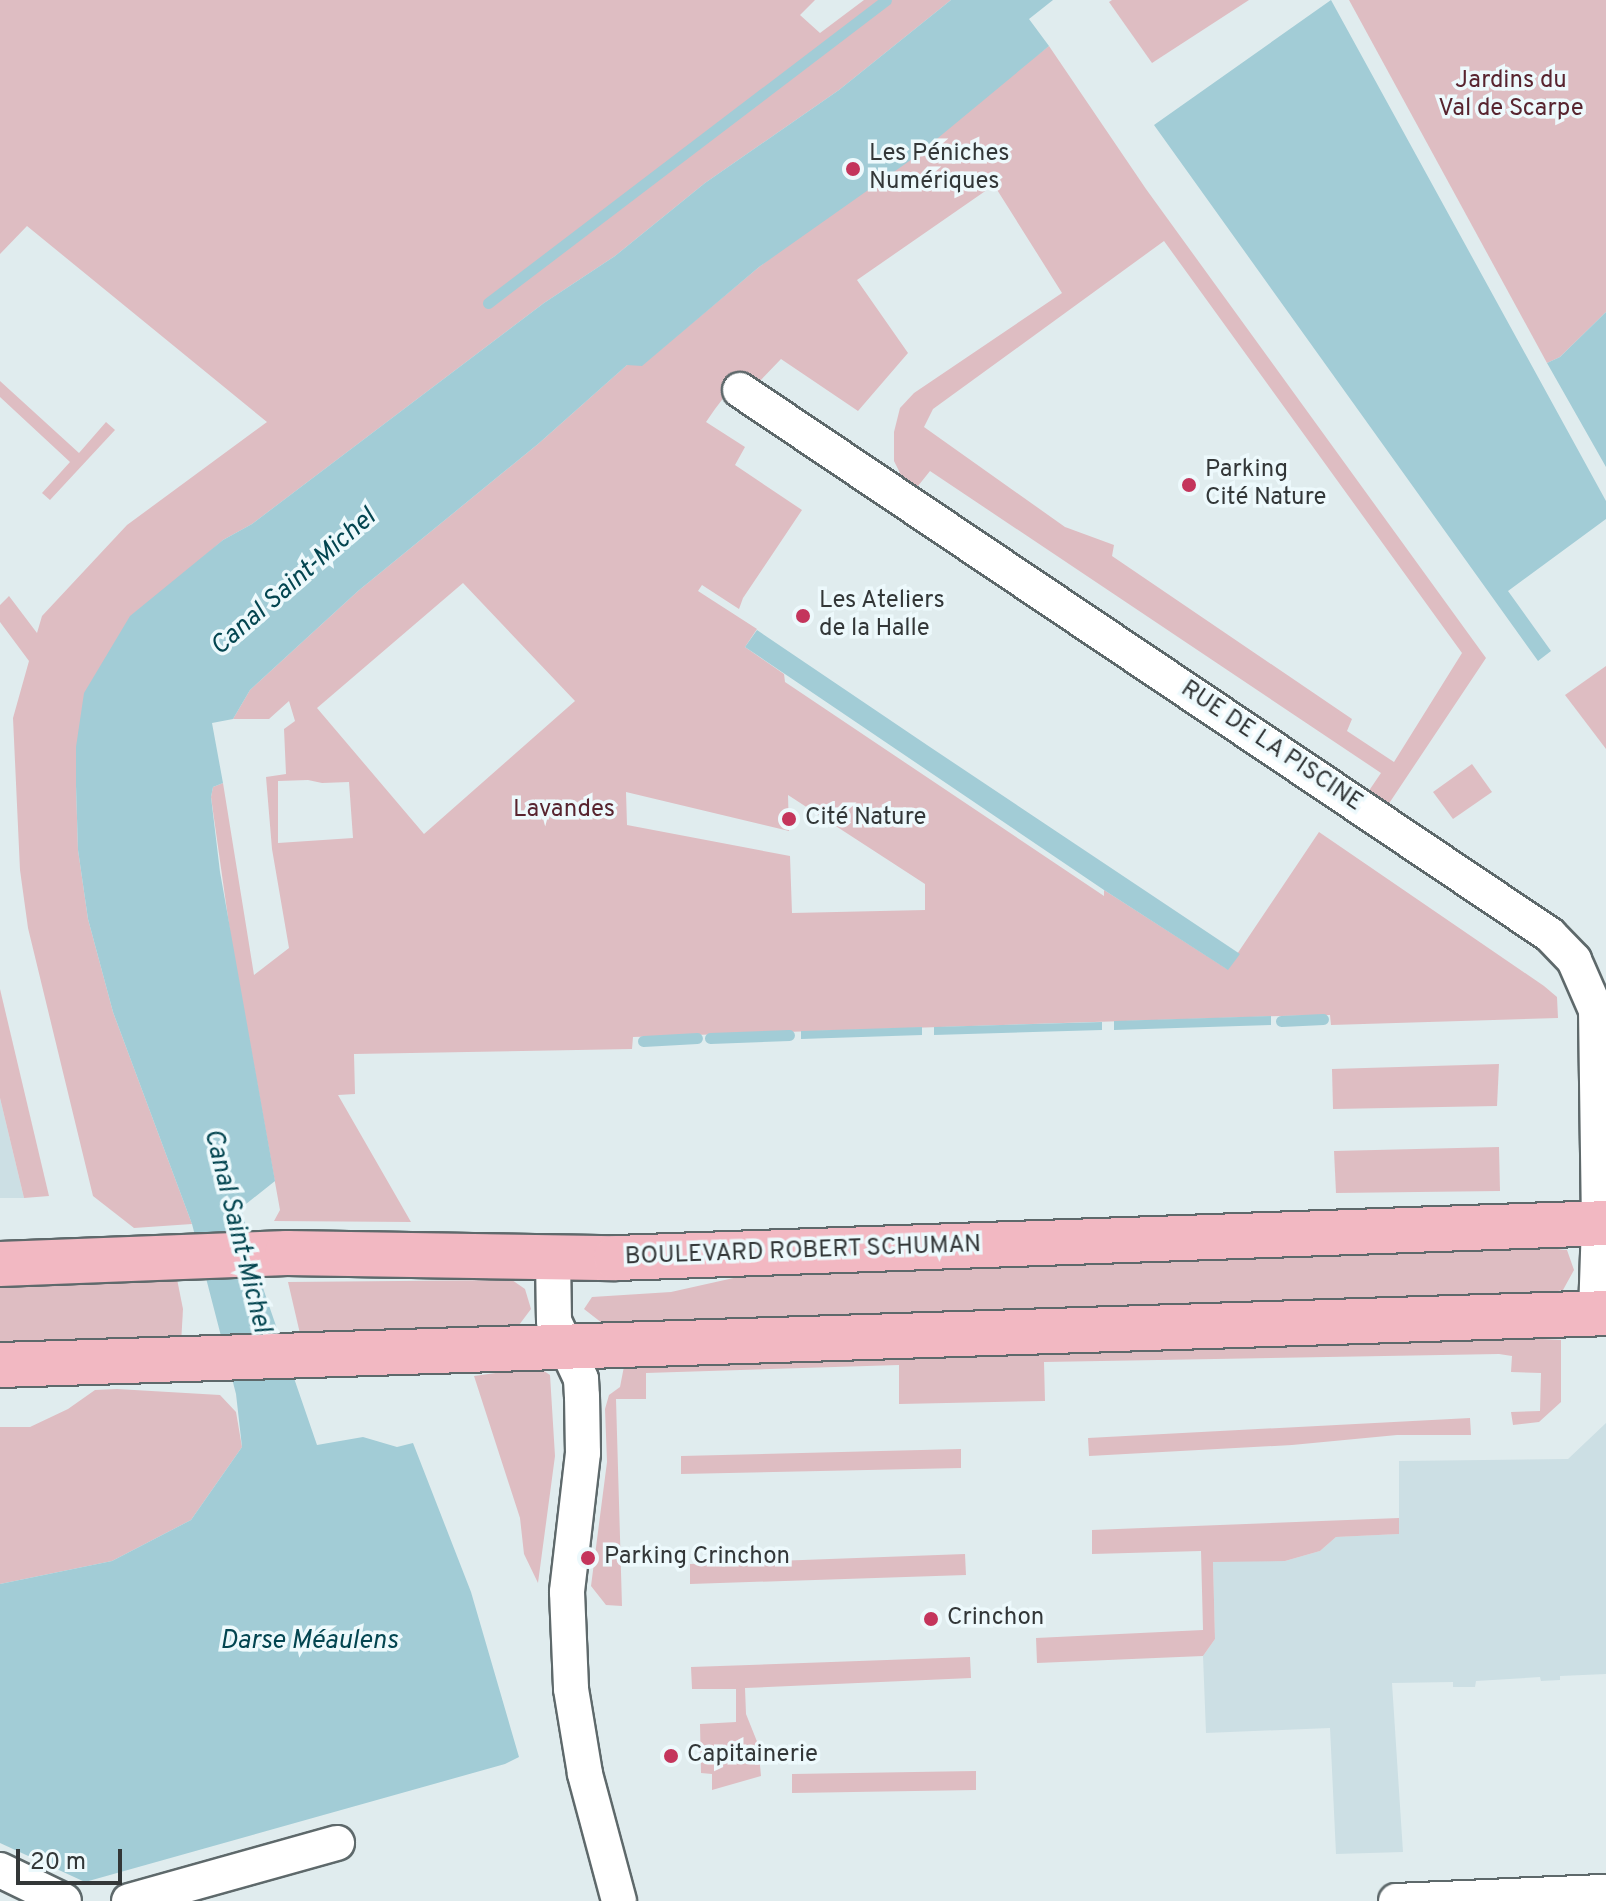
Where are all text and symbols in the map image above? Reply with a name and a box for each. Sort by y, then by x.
park label: Jardins du Val de Scarpe [1438,68,1584,124]
place label: Les Péniches Numériques [869,141,1009,197]
marker: Les Péniches Numériques [844,160,862,178]
place label: Parking Cité Nature [1205,457,1326,513]
marker: Parking Cité Nature [1180,476,1198,494]
water label: Canal Saint-Michel [205,503,383,663]
place label: Les Ateliers de la Halle [819,588,946,644]
marker: Les Ateliers de la Halle [794,607,812,625]
street label: RUE DE LA PISCINE [1174,675,1368,819]
park label: Lavandes [513,797,615,825]
place label: Cité Nature [805,805,926,833]
marker: Cité Nature [780,810,798,828]
water label: Canal Saint-Michel [196,1126,276,1336]
street label: BOULEVARD ROBERT SCHUMAN [624,1231,982,1273]
place label: Parking Crinchon [604,1544,790,1572]
marker: Parking Crinchon [579,1549,597,1567]
place label: Crinchon [947,1605,1044,1633]
marker: Crinchon [922,1610,940,1628]
water label: Darse Méaulens [220,1626,398,1658]
place label: Capitainerie [687,1742,818,1770]
marker: Capitainerie [662,1747,680,1765]
scale bar [20,1833,126,1883]
text: 20 m [30,1848,86,1878]

